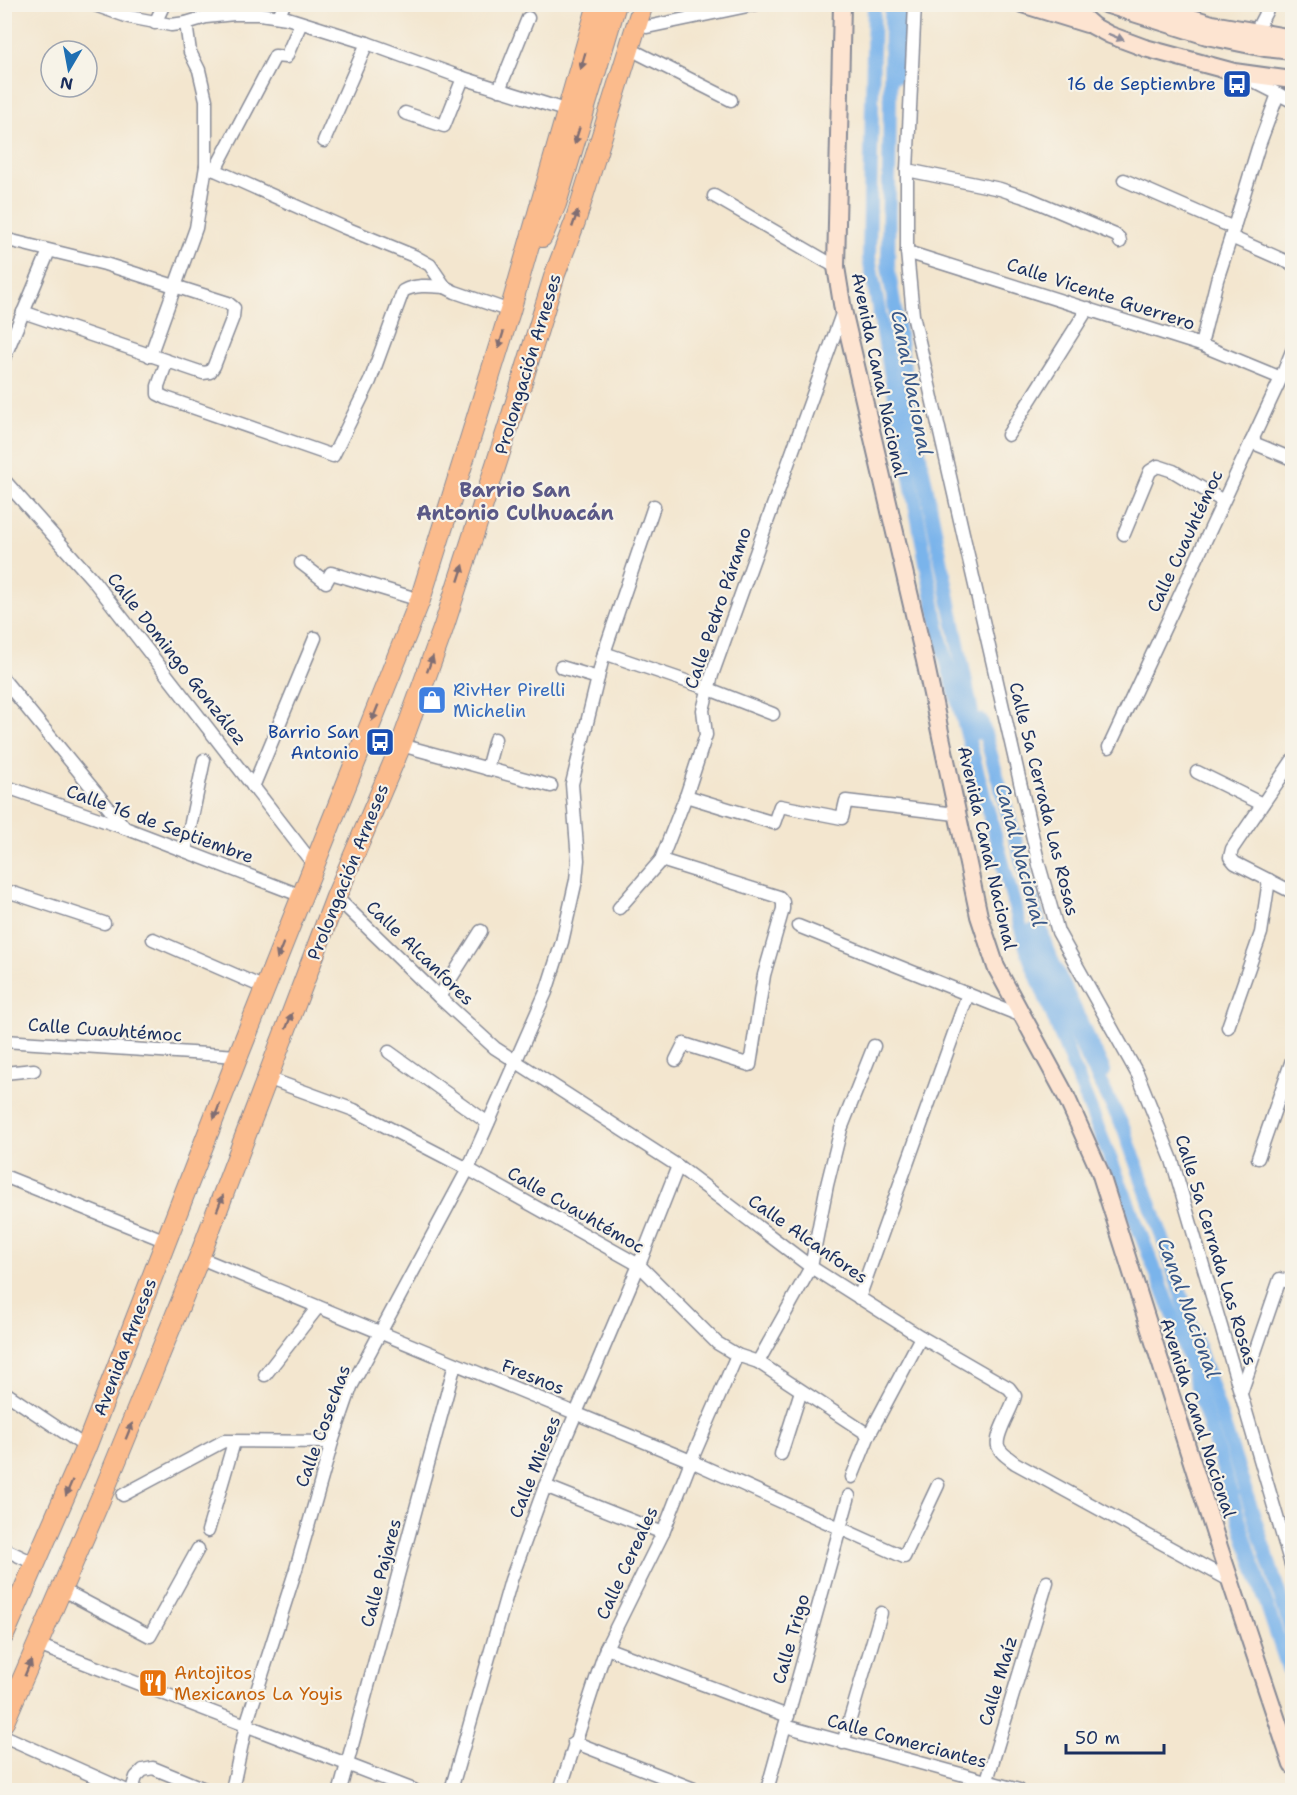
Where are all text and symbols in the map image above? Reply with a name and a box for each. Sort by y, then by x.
one-way arrow [1107,32,1125,42]
north arrow [39,39,99,99]
one-way arrow [577,52,587,70]
bus stop icon: 16 de Septiembre [1221,68,1253,100]
text: N [58,72,75,95]
place label: 16 de Septiembre [1067,72,1216,96]
one-way arrow [572,127,581,145]
one-way arrow [571,210,581,228]
street label: Calle Vicente Guerrero [1004,252,1198,336]
street label: Prolongación Arneses [489,271,567,457]
street label: Avenida Canal Nacional [847,271,911,479]
water label: Canal Nacional [886,308,938,458]
one-way arrow [496,331,505,349]
street label: Calle Cuauhtémoc [1141,466,1229,616]
district label: Barrio San Antonio Culhuacán [416,477,614,526]
street label: Calle Pedro Páramo [679,524,757,692]
one-way arrow [457,564,466,582]
street label: Calle Domingo González [102,568,252,750]
one-way arrow [426,655,436,673]
place label: RivHer Pirelli Michelin [453,678,566,723]
street label: Calle 5a Cerrada Las Rosas [1003,680,1085,918]
shop icon: RivHer Pirelli Michelin [416,684,448,716]
one-way arrow [370,704,379,722]
place label: Barrio San Antonio [268,720,359,765]
bus stop icon: Barrio San Antonio [364,726,396,758]
street label: Avenida Canal Nacional [953,744,1021,952]
street label: Calle 16 de Septiembre [63,779,257,869]
street label: Prolongación Arneses [302,780,394,964]
water label: Canal Nacional [990,781,1052,929]
street label: Calle Alcanfores [361,895,479,1011]
one-way arrow [275,942,285,960]
one-way arrow [284,1011,294,1029]
street label: Calle Cuauhtémoc [27,1013,183,1047]
one-way arrow [212,1102,221,1120]
street label: Calle 5a Cerrada Las Rosas [1169,1132,1263,1368]
street label: Calle Cuauhtémoc [503,1161,649,1259]
street label: Calle Alcanfores [743,1189,873,1289]
one-way arrow [216,1194,225,1212]
water label: Canal Nacional [1152,1234,1226,1382]
street label: Avenida Arneses [88,1275,162,1419]
street label: Avenida Canal Nacional [1154,1315,1242,1522]
street label: Fresnos [498,1354,568,1400]
street label: Calle Cosechas [290,1361,356,1491]
street label: Calle Mieses [504,1412,566,1522]
one-way arrow [124,1421,134,1439]
one-way arrow [64,1479,74,1497]
street label: Calle Cereales [590,1503,664,1623]
street label: Calle Pajares [355,1516,407,1630]
street label: Calle Trigo [767,1591,815,1687]
street label: Calle Maíz [973,1633,1023,1729]
one-way arrow [23,1659,33,1677]
place label: Antojitos Mexicanos La Yoyis [174,1661,343,1706]
restaurant icon: Antojitos Mexicanos La Yoyis [137,1667,169,1699]
street label: Calle Comerciantes [824,1708,990,1774]
scale bar [1066,1717,1164,1755]
text: 50 m [1075,1726,1120,1750]

